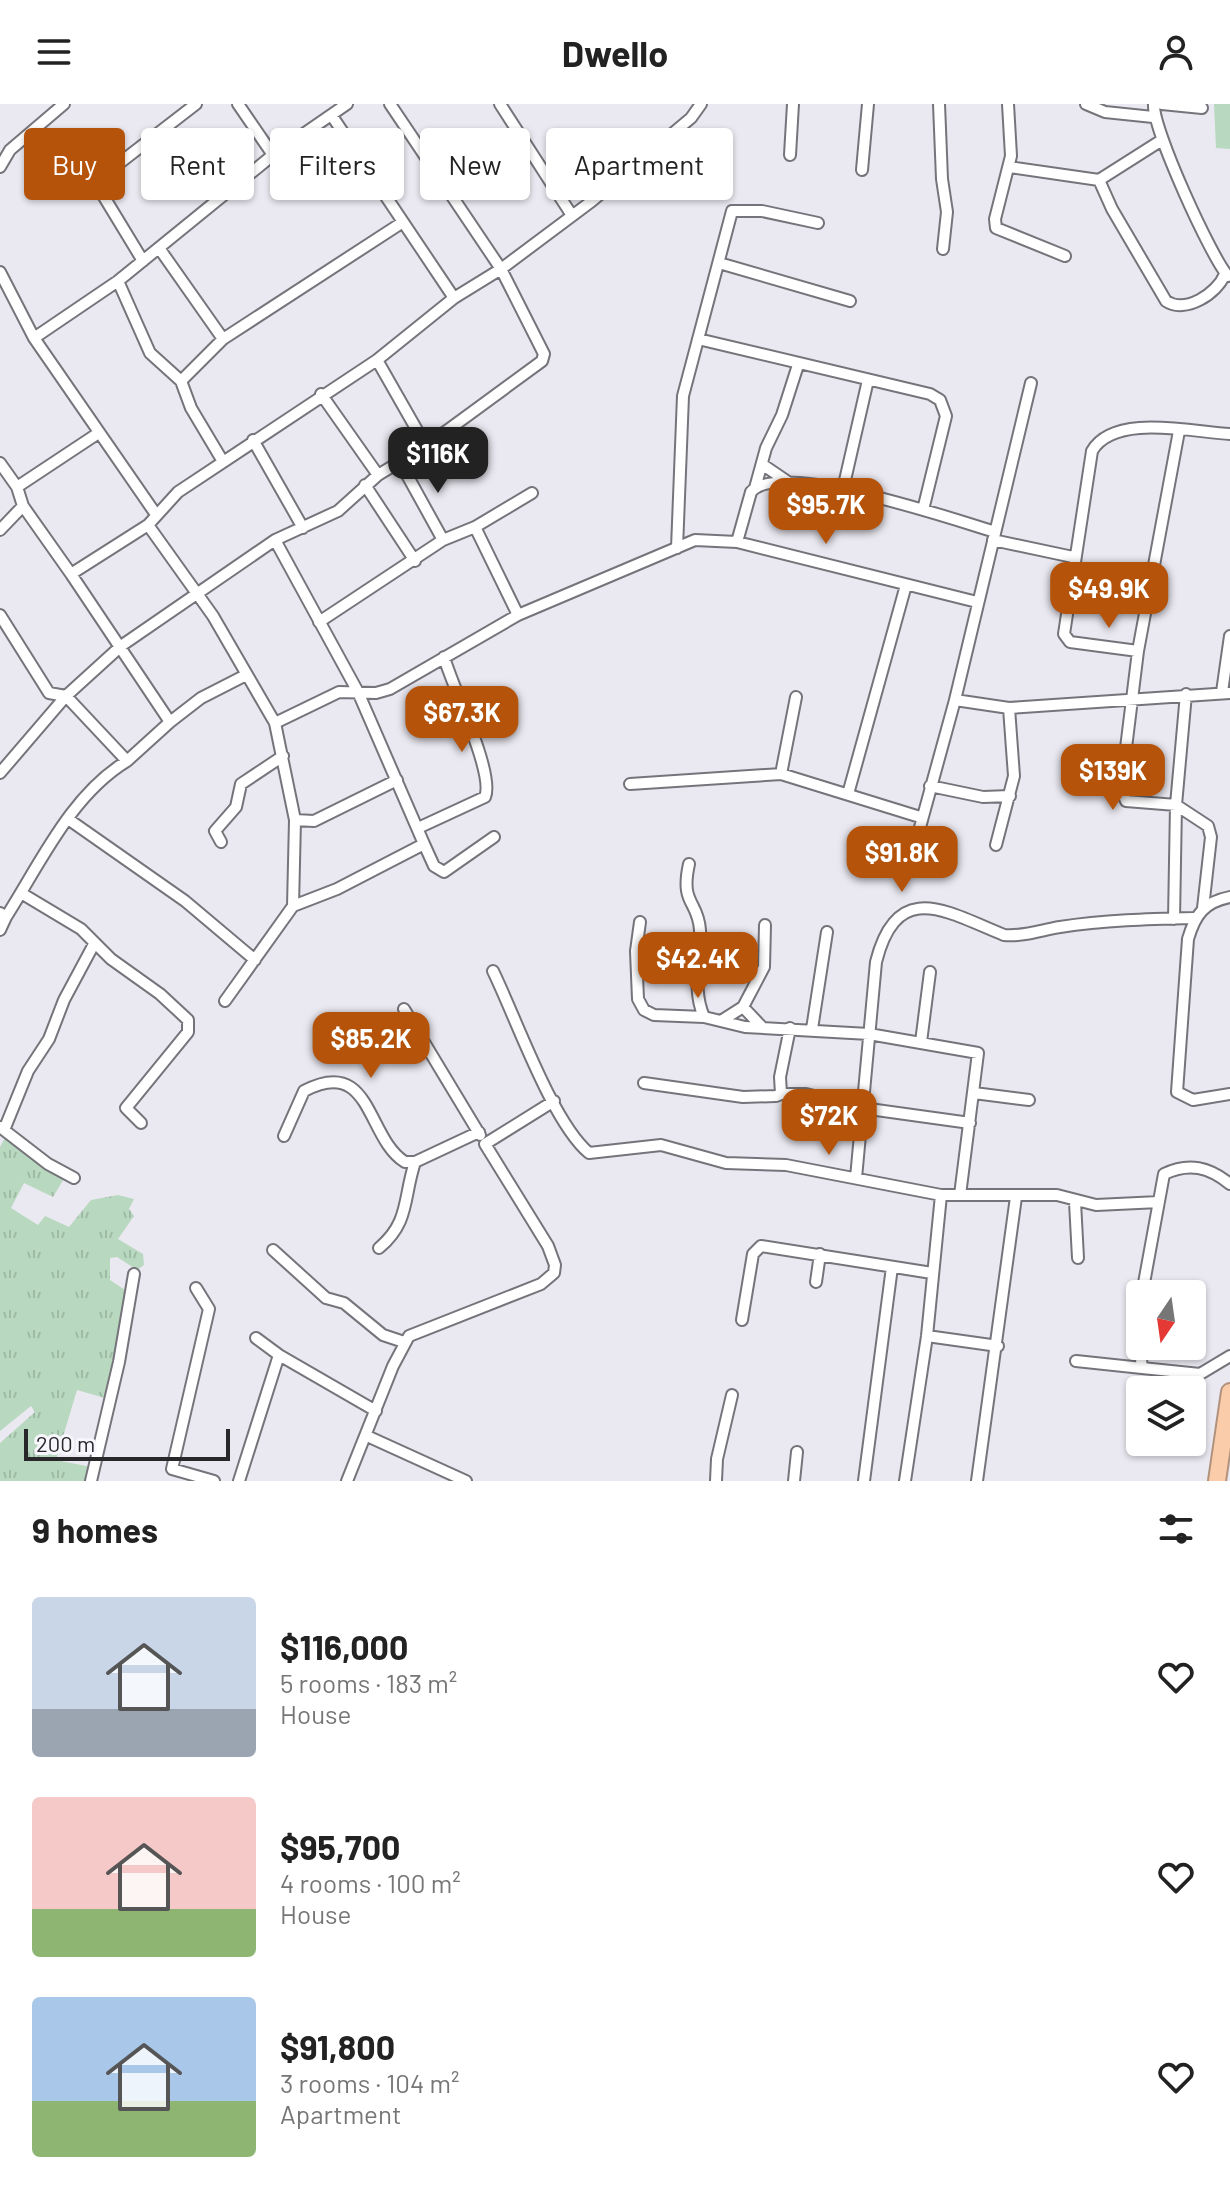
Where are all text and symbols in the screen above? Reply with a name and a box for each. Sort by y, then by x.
icon: menu [32,30,76,74]
icon: person [1154,30,1198,74]
text: Dwello [562,31,668,74]
chip: Buy [24,128,125,200]
chip: Rent [141,128,254,200]
chip: Filters [270,128,404,200]
chip: New [420,128,530,200]
chip: Apartment [546,128,733,200]
pin: $116K [382,427,494,495]
text: $116K [406,437,470,468]
pin: $95.7K [761,478,891,546]
text: $95.7K [787,488,865,519]
pin: $49.9K [1044,562,1174,630]
text: $49.9K [1068,572,1150,603]
pin: $67.3K [397,686,527,754]
text: $67.3K [423,696,501,727]
pin: $139K [1057,744,1169,812]
text: $139K [1079,754,1147,785]
pin: $91.8K [837,826,967,894]
text: $91.8K [865,836,939,867]
pin: $42.4K [633,932,763,1000]
text: $42.4K [656,942,740,973]
pin: $85.2K [306,1012,436,1080]
text: $85.2K [331,1022,411,1053]
pin: $72K [782,1089,876,1157]
text: $72K [800,1099,858,1130]
north arrow [1126,1280,1206,1360]
map controls [1126,1280,1206,1456]
button: layers [1126,1376,1206,1456]
scale bar [24,1425,230,1461]
text: 200 m [36,1430,95,1456]
icon: filters [1154,1507,1198,1551]
text: 9 homes [32,1509,158,1550]
text: $116,000 [280,1626,408,1667]
icon: home [96,1629,192,1725]
icon: heart [1154,1655,1198,1699]
text: 5 rooms · 183 m² [280,1667,457,1698]
text: House [280,1698,351,1729]
text: $95,700 [280,1826,400,1867]
icon: home [96,1829,192,1925]
icon: heart [1154,1855,1198,1899]
text: 4 rooms · 100 m² [280,1867,461,1898]
text: House [280,1898,351,1929]
text: $91,800 [280,2026,395,2067]
icon: home [96,2029,192,2125]
icon: heart [1154,2055,1198,2099]
text: 3 rooms · 104 m² [280,2067,459,2098]
text: Apartment [280,2098,401,2129]

